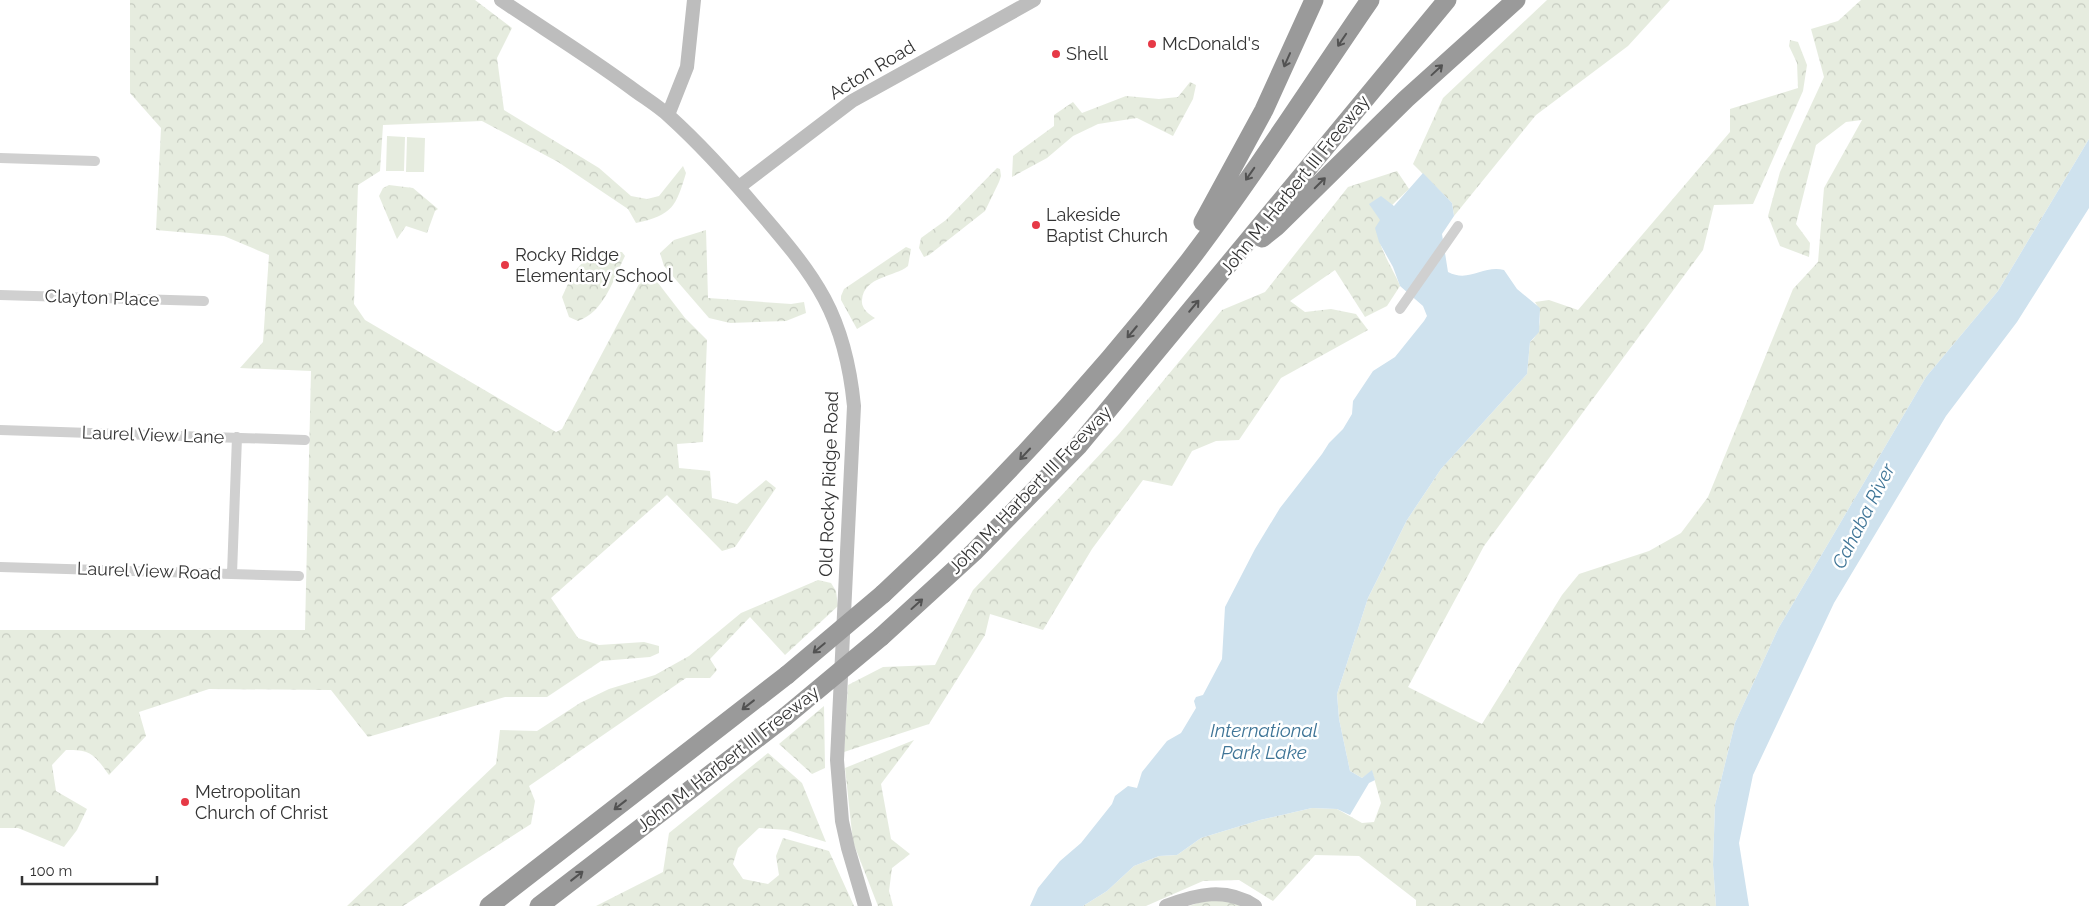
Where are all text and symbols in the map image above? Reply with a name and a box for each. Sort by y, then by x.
place label: McDonald's [1162,33,1260,54]
one-way arrow [1337,33,1347,47]
street label: Acton Road [825,36,919,103]
marker: McDonald's [1146,38,1158,50]
place label: Shell [1066,43,1108,64]
marker: Shell [1050,48,1062,60]
one-way arrow [1281,52,1291,67]
one-way arrow [1430,64,1443,76]
street label: John M. Harbert III Freeway [1216,90,1374,279]
one-way arrow [1245,167,1255,181]
one-way arrow [1314,177,1326,190]
place label: Lakeside Baptist Church [1046,204,1168,246]
marker: Lakeside Baptist Church [1030,219,1042,231]
place label: Rocky Ridge Elementary School [515,244,673,286]
marker: Rocky Ridge Elementary School [499,259,511,271]
street label: Clayton Place [44,285,160,310]
one-way arrow [1189,300,1200,313]
one-way arrow [1126,325,1137,338]
street label: Old Rocky Ridge Road [815,391,842,577]
street label: John M. Harbert III Freeway [944,401,1116,578]
street label: Laurel View Lane [81,422,225,447]
one-way arrow [1019,448,1031,461]
water label: Cahaba River [1827,459,1900,572]
street label: Laurel View Road [77,557,221,584]
one-way arrow [911,598,924,610]
one-way arrow [813,642,826,653]
street label: John M. Harbert III Freeway [633,681,823,836]
one-way arrow [742,700,755,711]
water label: International Park Lake [1210,719,1318,763]
place label: Metropolitan Church of Christ [195,781,328,823]
marker: Metropolitan Church of Christ [179,796,191,808]
one-way arrow [613,800,627,810]
scale bar [22,854,158,886]
text: 100 m [30,862,72,880]
one-way arrow [570,871,583,882]

